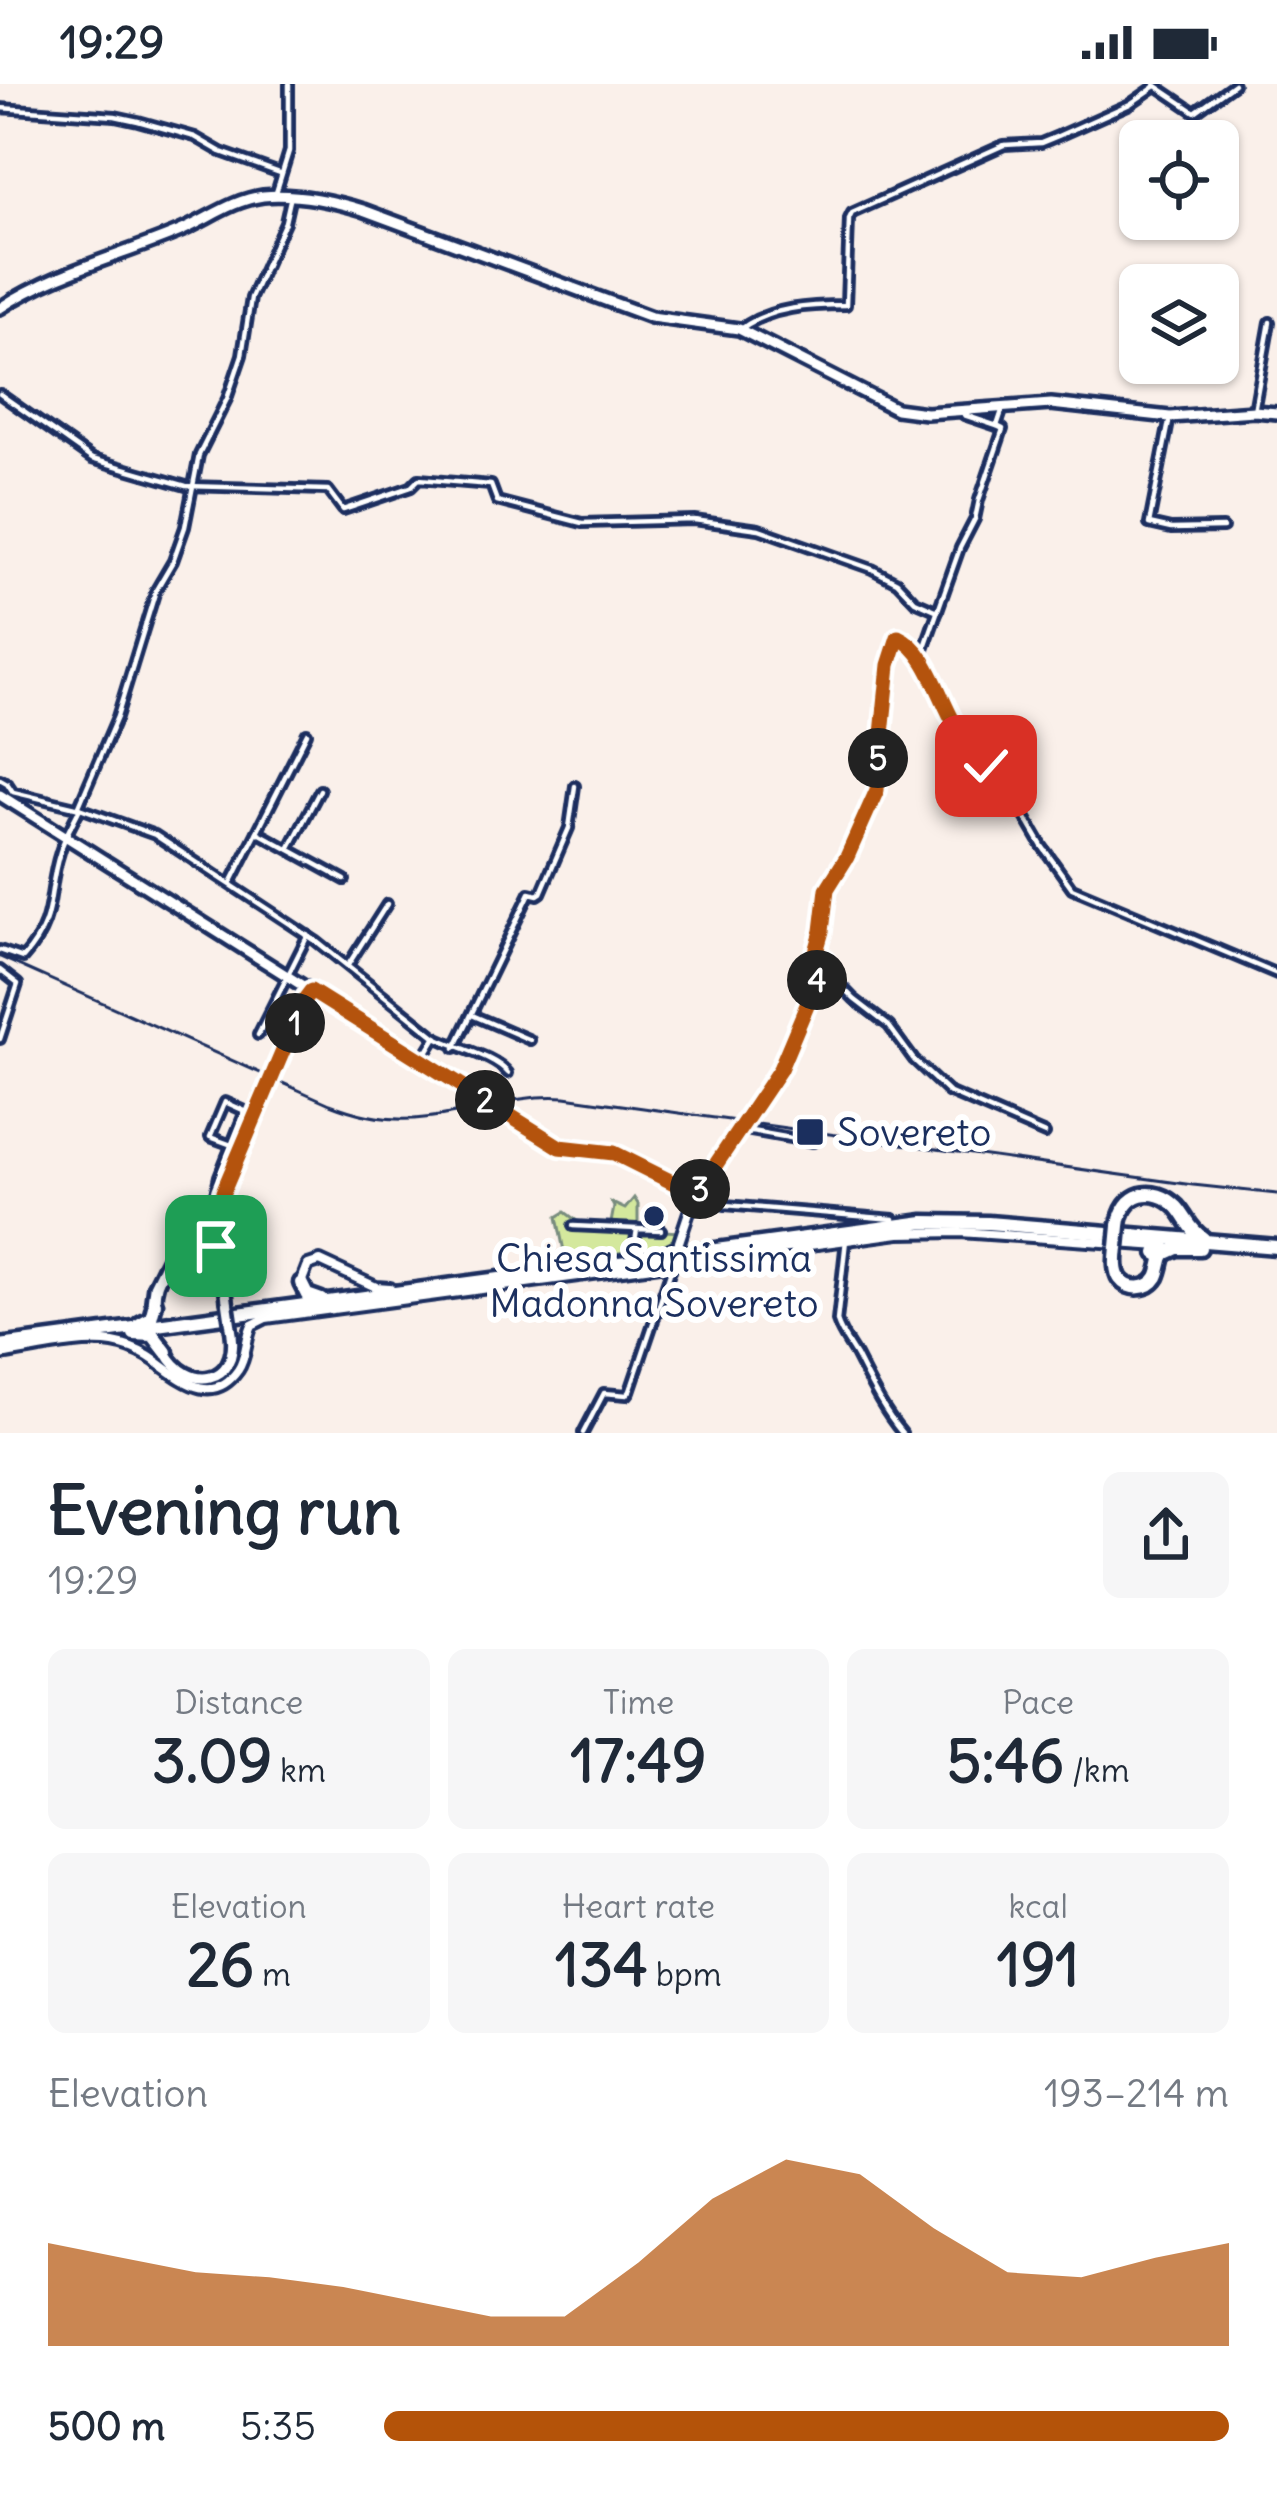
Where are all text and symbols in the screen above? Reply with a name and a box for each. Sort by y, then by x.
text: 19:29 [60,14,164,70]
map controls [1119,120,1239,384]
button: locate [1119,120,1239,240]
button: layers [1119,264,1239,384]
pin [935,715,1037,817]
pin: 5 [848,728,908,788]
icon: check [953,733,1019,799]
text: 5 [869,737,887,779]
pin: 4 [787,950,847,1010]
text: 4 [807,959,827,1001]
pin: 1 [265,993,325,1053]
text: 1 [288,1002,302,1044]
pin: 2 [455,1070,515,1130]
text: 2 [476,1079,494,1121]
place label: Sovereto [837,1108,991,1157]
marker: Sovereto [794,1116,826,1148]
pin: 3 [670,1159,730,1219]
text: 3 [691,1168,709,1210]
pin [165,1195,267,1297]
marker: Chiesa Santissima Madonna Sovereto [641,1203,667,1229]
icon: arrive [183,1213,249,1279]
place label: Chiesa Santissima Madonna Sovereto [489,1234,819,1328]
text: Evening run [48,1469,401,1552]
button: share [1103,1472,1229,1598]
text: 19:29 [48,1556,139,1605]
text: Distance [174,1681,303,1723]
text: Time [603,1681,674,1723]
text: Pace [1002,1681,1074,1723]
text: 3.09 [152,1723,272,1798]
text: 17:49 [571,1723,706,1798]
text: 5:46 [947,1723,1064,1798]
text: km [272,1749,326,1791]
text: /km [1064,1749,1130,1791]
text: Elevation [171,1885,307,1927]
text: Heart rate [562,1885,715,1927]
text: kcal [1008,1885,1068,1927]
text: 26 [187,1927,254,2002]
text: 134 [555,1927,648,2002]
text: 191 [997,1927,1079,2002]
text: m [254,1953,291,1995]
text: bpm [648,1953,722,1995]
text: Elevation [48,2069,208,2118]
text: 193–214 m [1044,2069,1229,2118]
text: 500 m [48,2402,165,2451]
text: 5:35 [240,2402,316,2451]

